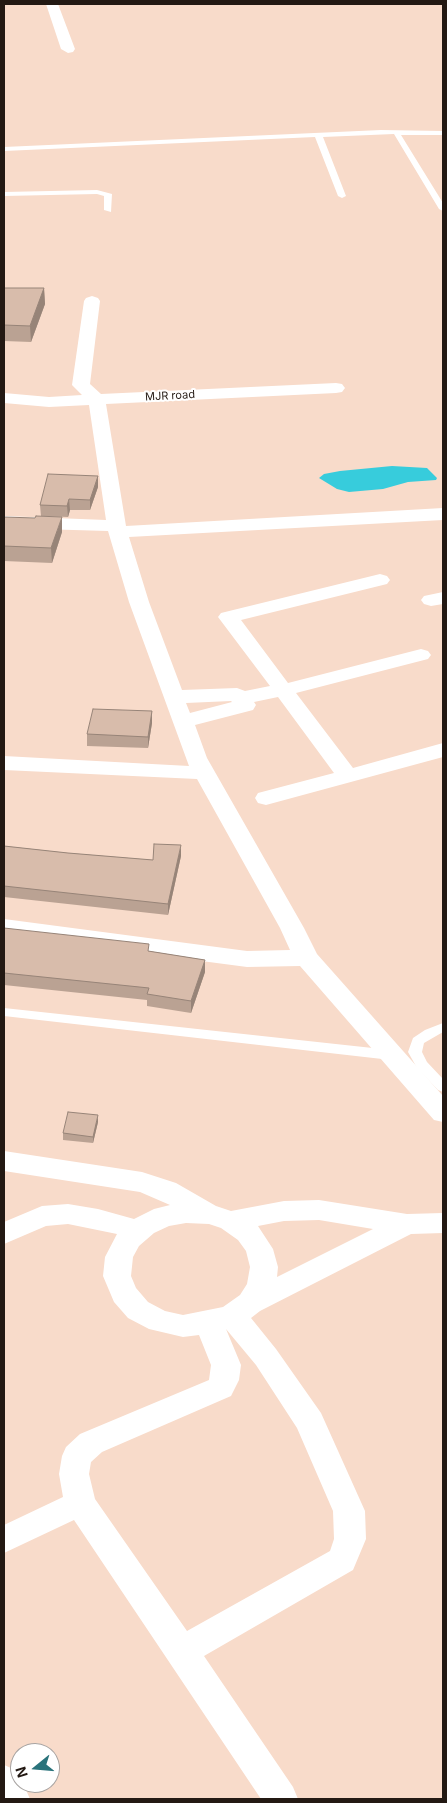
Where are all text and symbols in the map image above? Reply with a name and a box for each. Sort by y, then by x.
street label: MJR road [145,388,195,404]
north arrow [10,1743,60,1793]
text: N [11,1765,31,1780]

